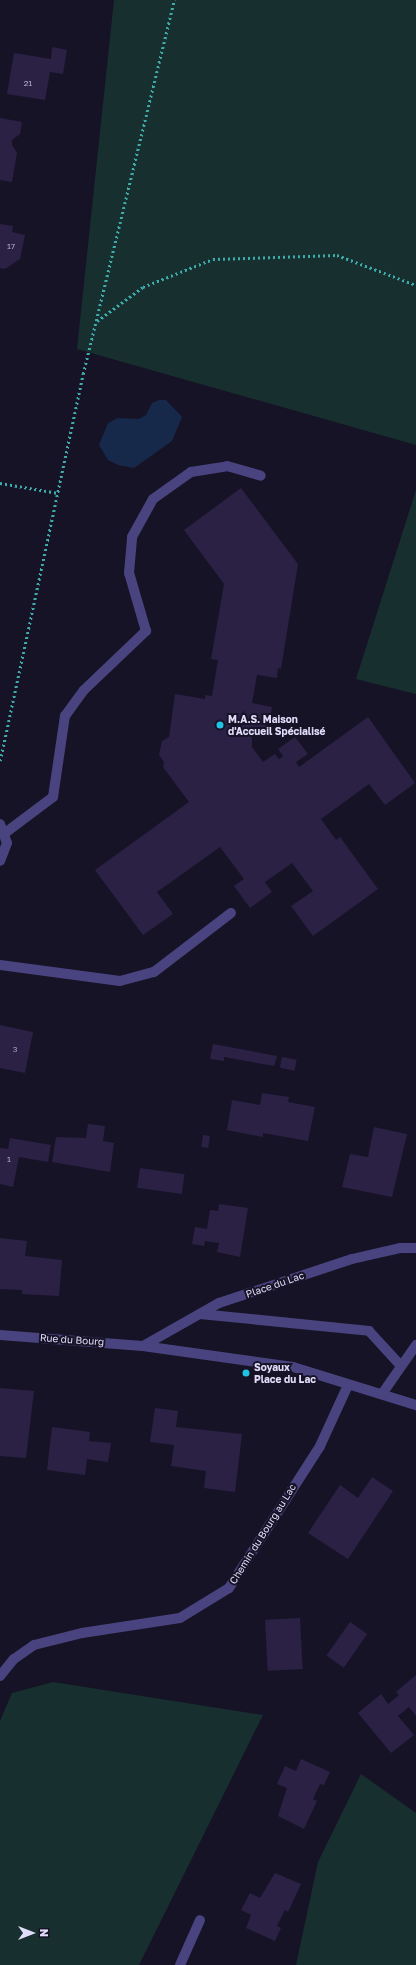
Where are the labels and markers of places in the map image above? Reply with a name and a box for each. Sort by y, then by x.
place label: M.A.S. Maison d'Accueil Spécialisé [228,713,325,736]
marker: M.A.S. Maison d'Accueil Spécialisé [215,720,225,730]
place label: Soyaux Place du Lac [254,1361,316,1384]
marker: Soyaux Place du Lac [241,1368,251,1378]

